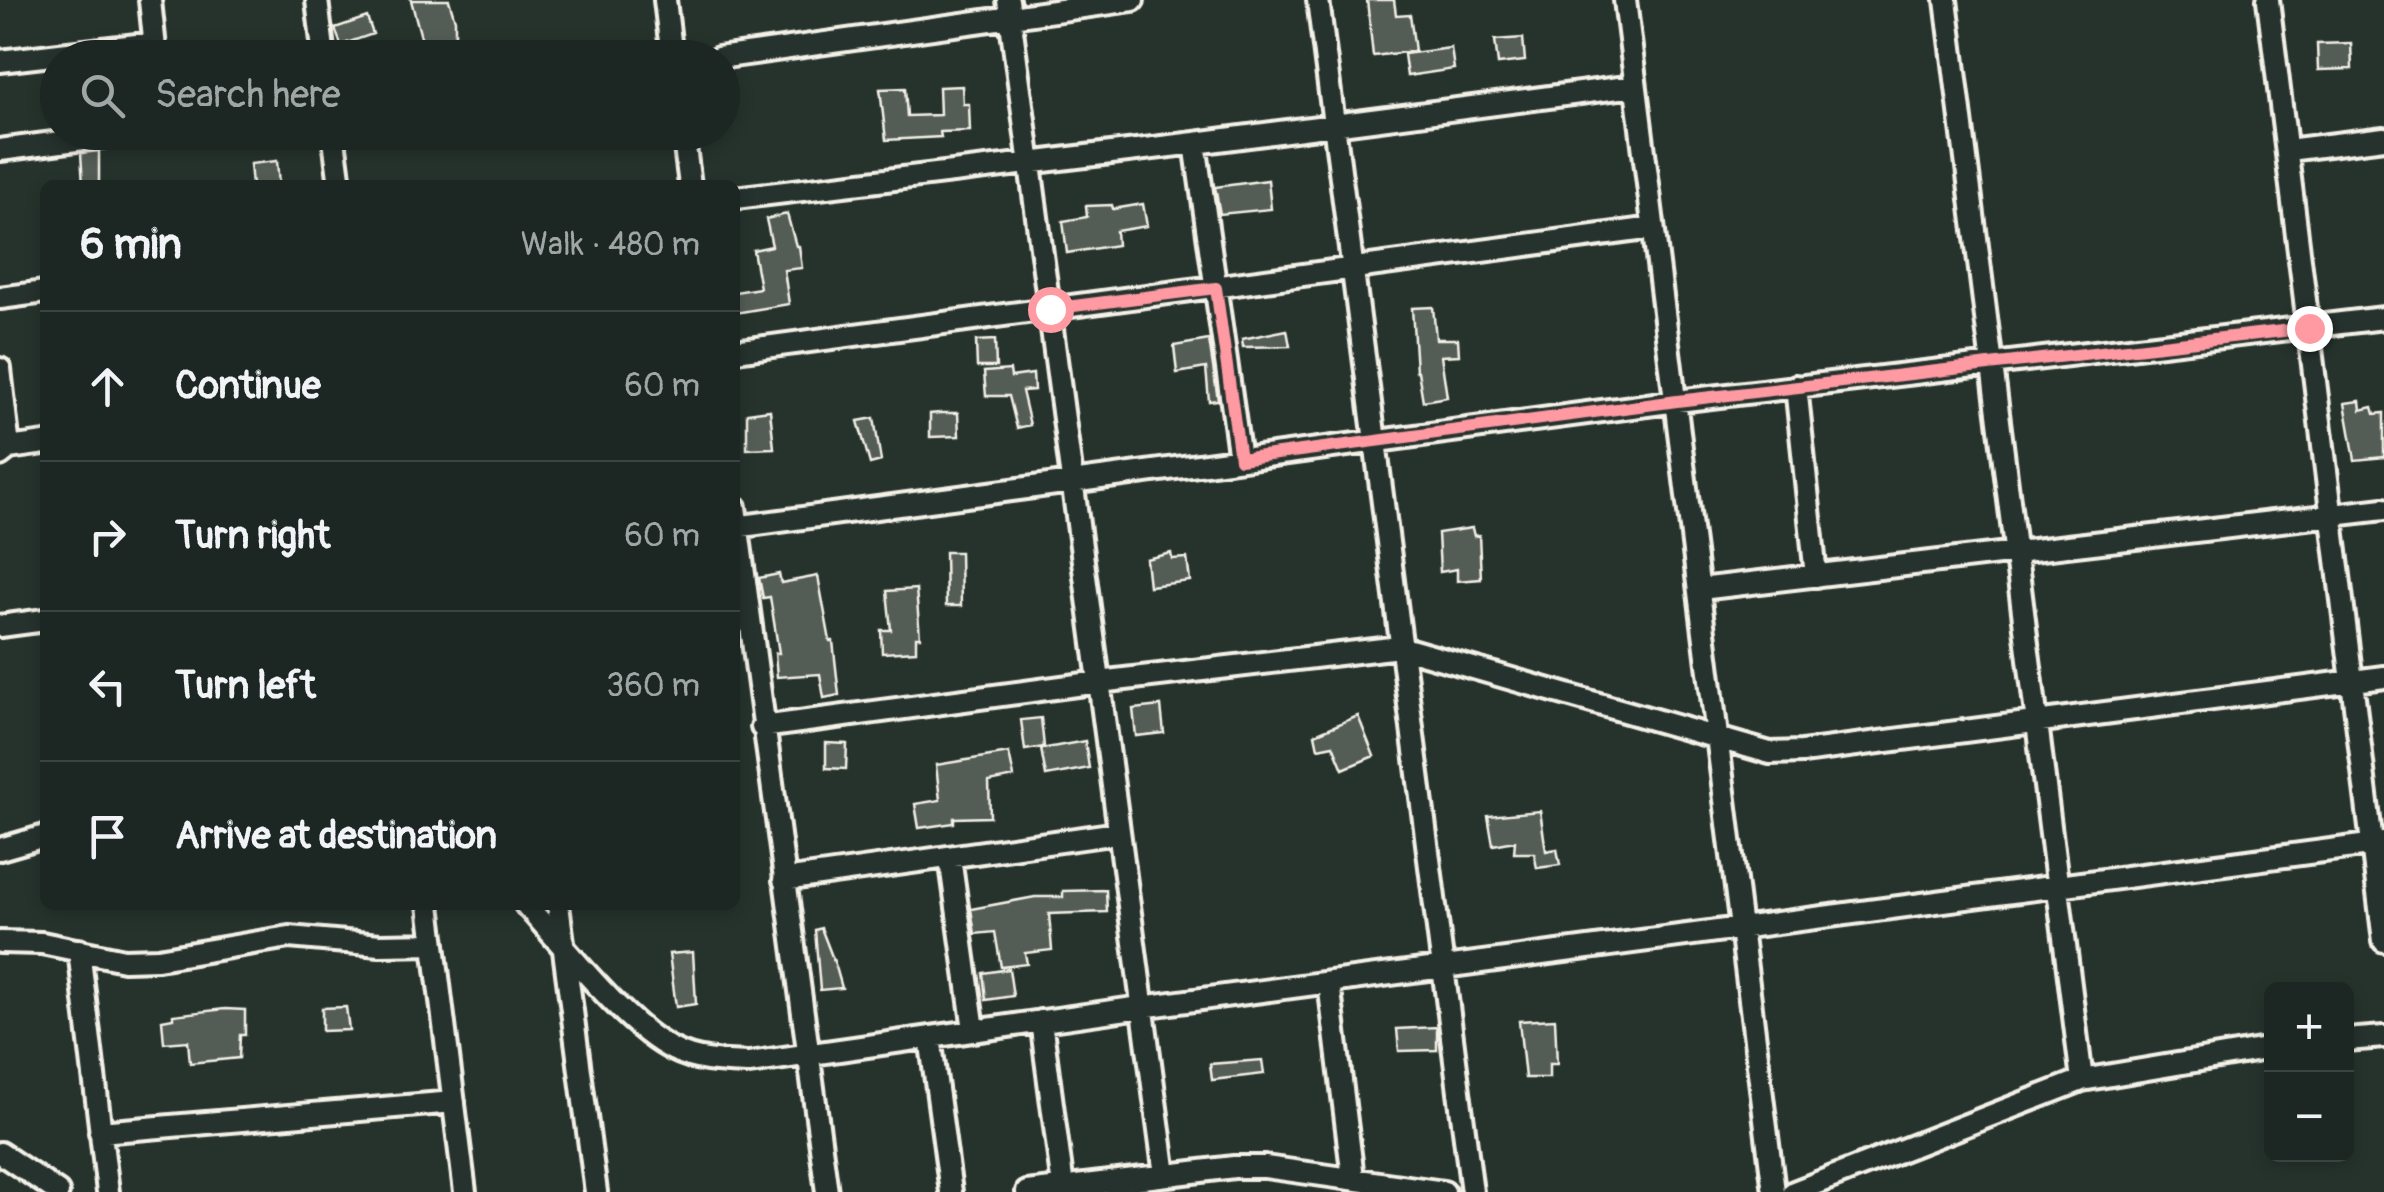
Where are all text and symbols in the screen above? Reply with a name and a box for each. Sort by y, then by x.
search box [40,40,740,150]
icon: search [75,68,130,123]
text: Search here [155,71,341,119]
text: 6 min [80,219,182,271]
text: Walk · 480 m [521,225,700,265]
route start [1028,287,1074,333]
route end [2287,306,2333,352]
icon: ahead [80,359,135,414]
text: Continue [175,362,321,410]
text: 60 m [624,366,700,406]
icon: right [80,509,135,564]
text: Turn right [175,512,330,560]
text: 60 m [624,516,700,556]
icon: left [80,659,135,714]
text: Turn left [175,662,316,710]
text: 360 m [606,666,700,706]
icon: arrive [80,809,135,864]
text: Arrive at destination [175,812,497,860]
map controls [2264,982,2354,1162]
button: + [2264,982,2354,1072]
button: − [2264,1072,2354,1162]

